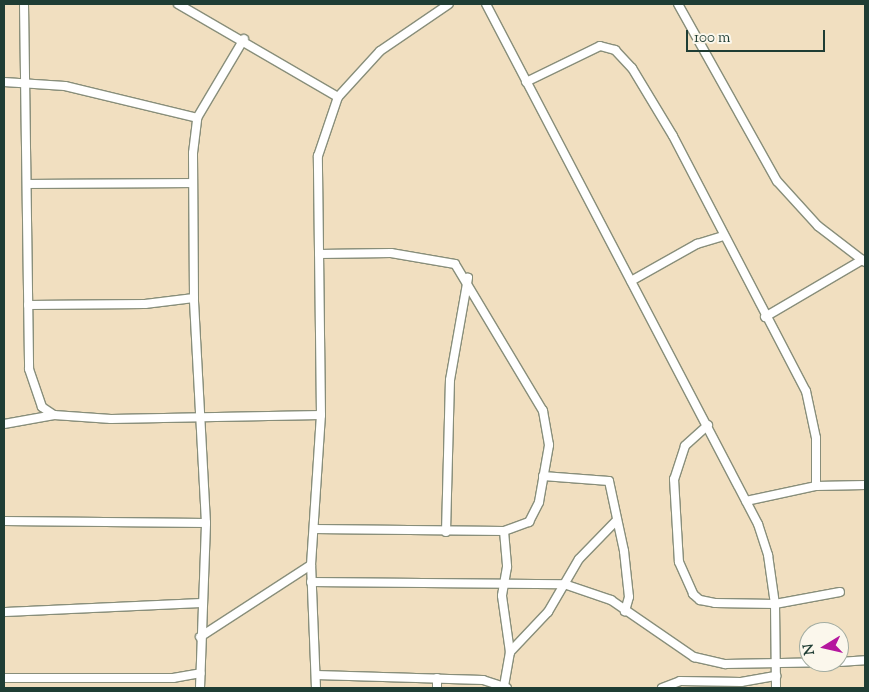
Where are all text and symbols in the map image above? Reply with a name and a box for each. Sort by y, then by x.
scale bar [689,20,828,52]
text: 100 m [694,28,730,49]
north arrow [799,622,849,672]
text: N [799,642,821,656]

